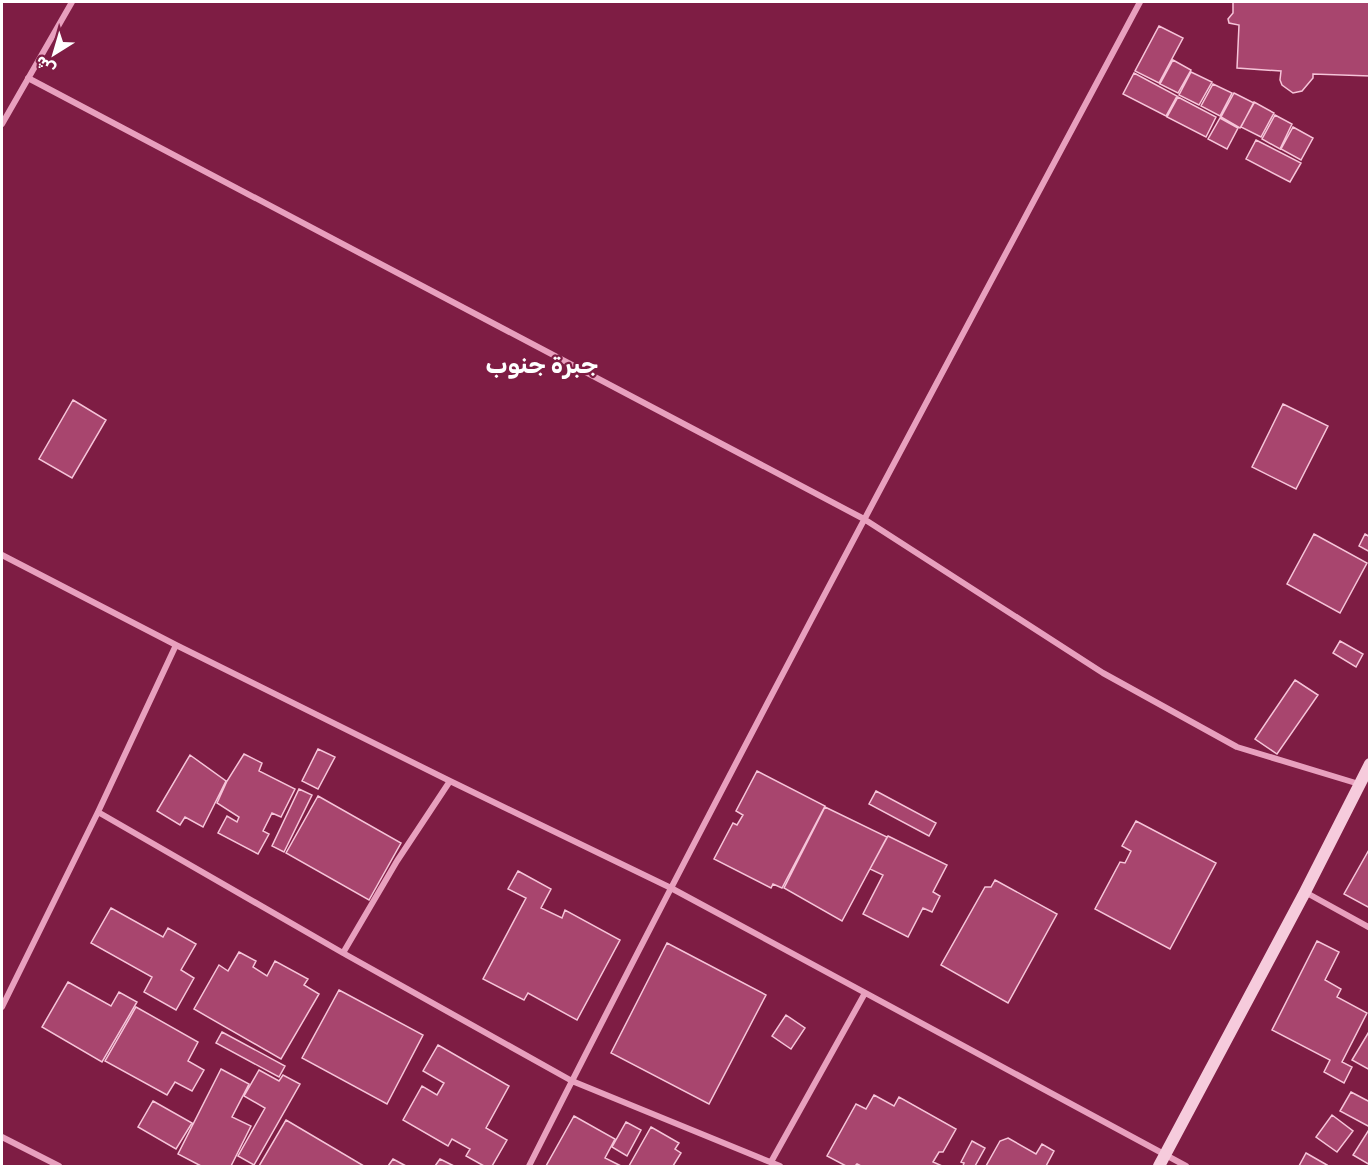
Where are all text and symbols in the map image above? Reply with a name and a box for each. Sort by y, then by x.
north arrow [24,24,84,84]
text: ش [31,52,59,79]
district label: جبرة جنوب [486,351,598,379]

